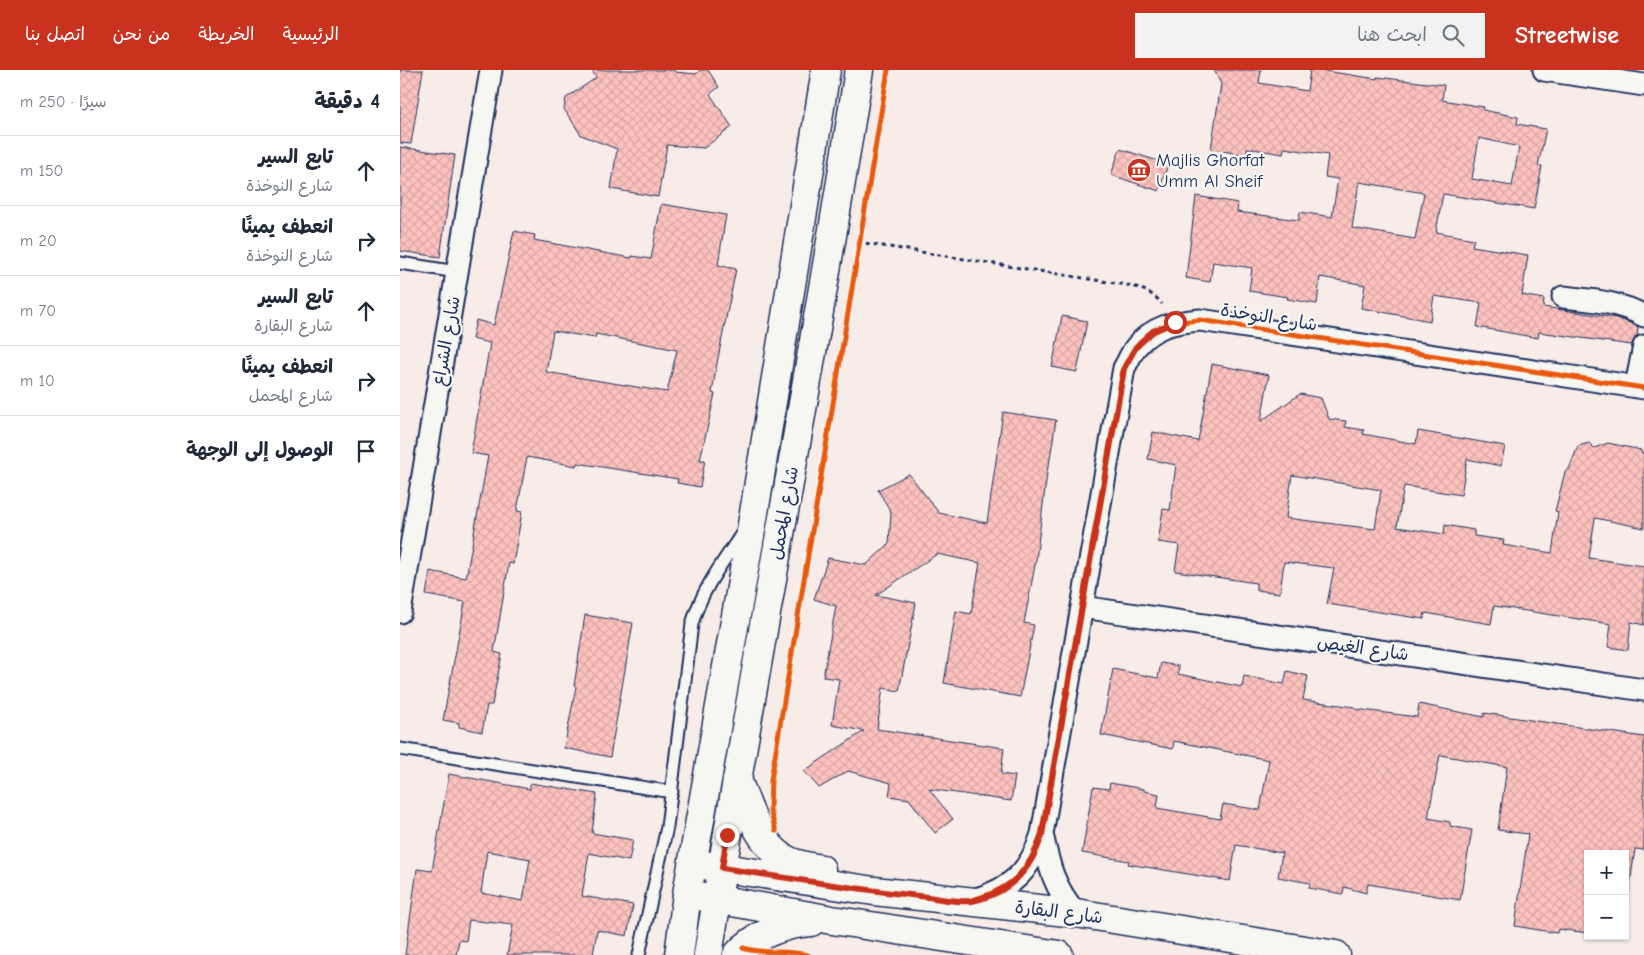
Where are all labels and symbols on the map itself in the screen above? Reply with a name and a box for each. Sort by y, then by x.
place label: Majlis Ghorfat Umm Al Sheif [1156,150,1265,192]
museum icon: Majlis Ghorfat Umm Al Sheif [1126,157,1152,183]
street label: شارع الشراع [428,294,466,388]
street label: شارع النوخذة [1219,299,1319,336]
route start [1164,311,1187,334]
street label: شارع المحمل [766,465,804,562]
street label: شارع الغيص [1316,632,1410,666]
route end [716,824,739,847]
street label: شارع البقارة [1014,897,1104,929]

